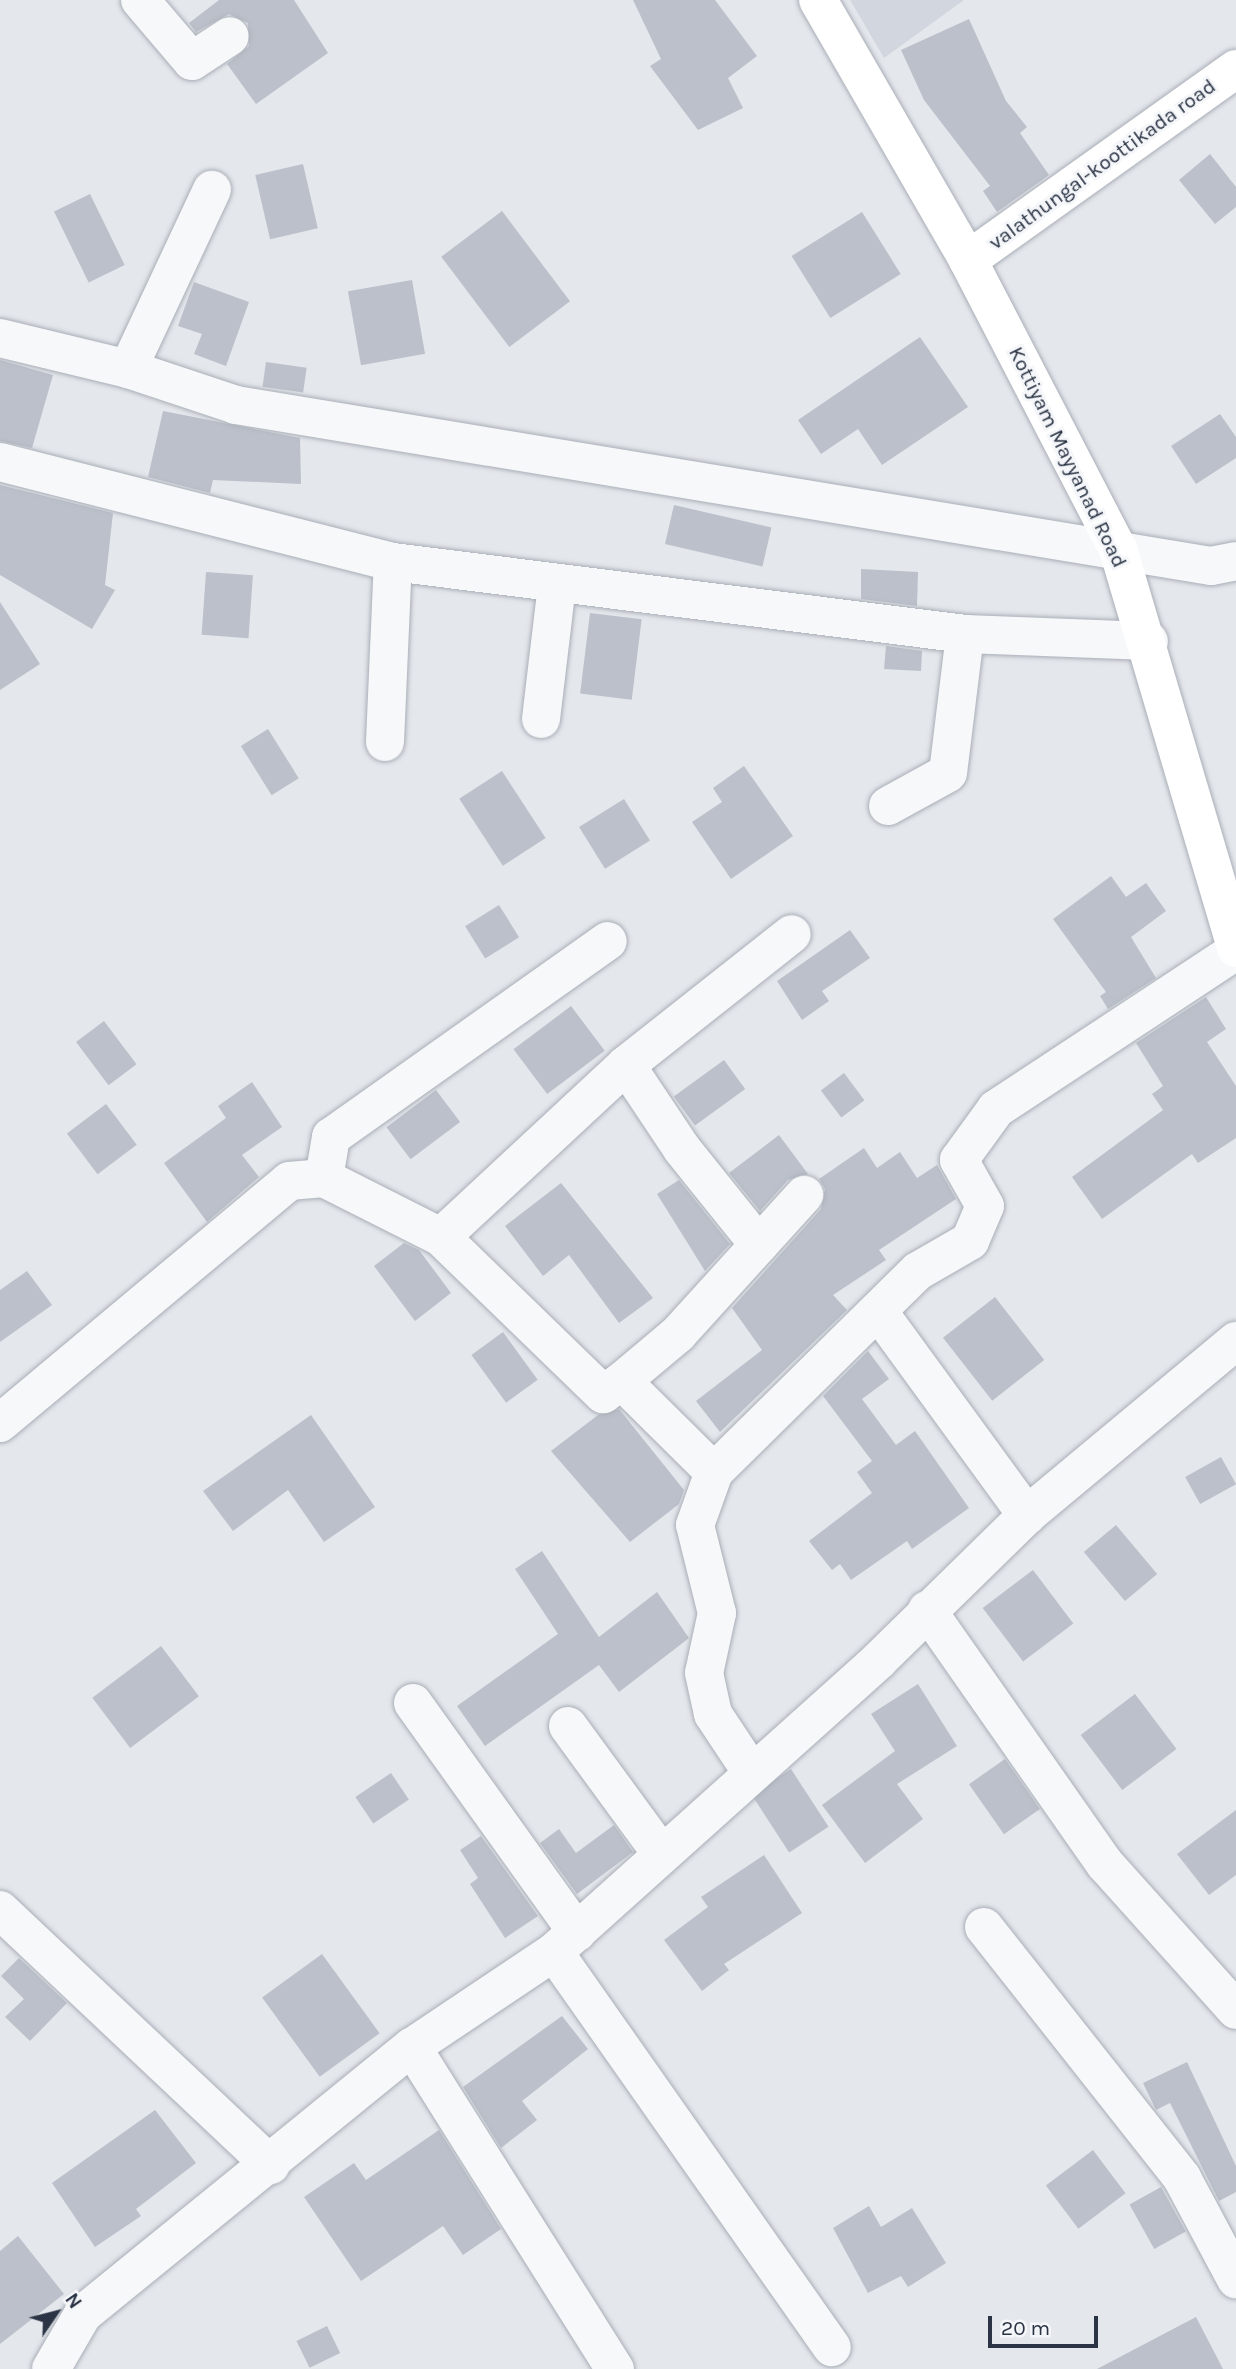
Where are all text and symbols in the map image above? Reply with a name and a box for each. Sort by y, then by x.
street label: valathungal-koottikada road [984,73,1220,255]
street label: Kottiyam Mayyanad Road [1003,342,1133,572]
north arrow [21,2278,91,2348]
text: N [60,2289,86,2313]
scale bar [991,2302,1101,2346]
text: 20 m [1001,2316,1050,2340]

